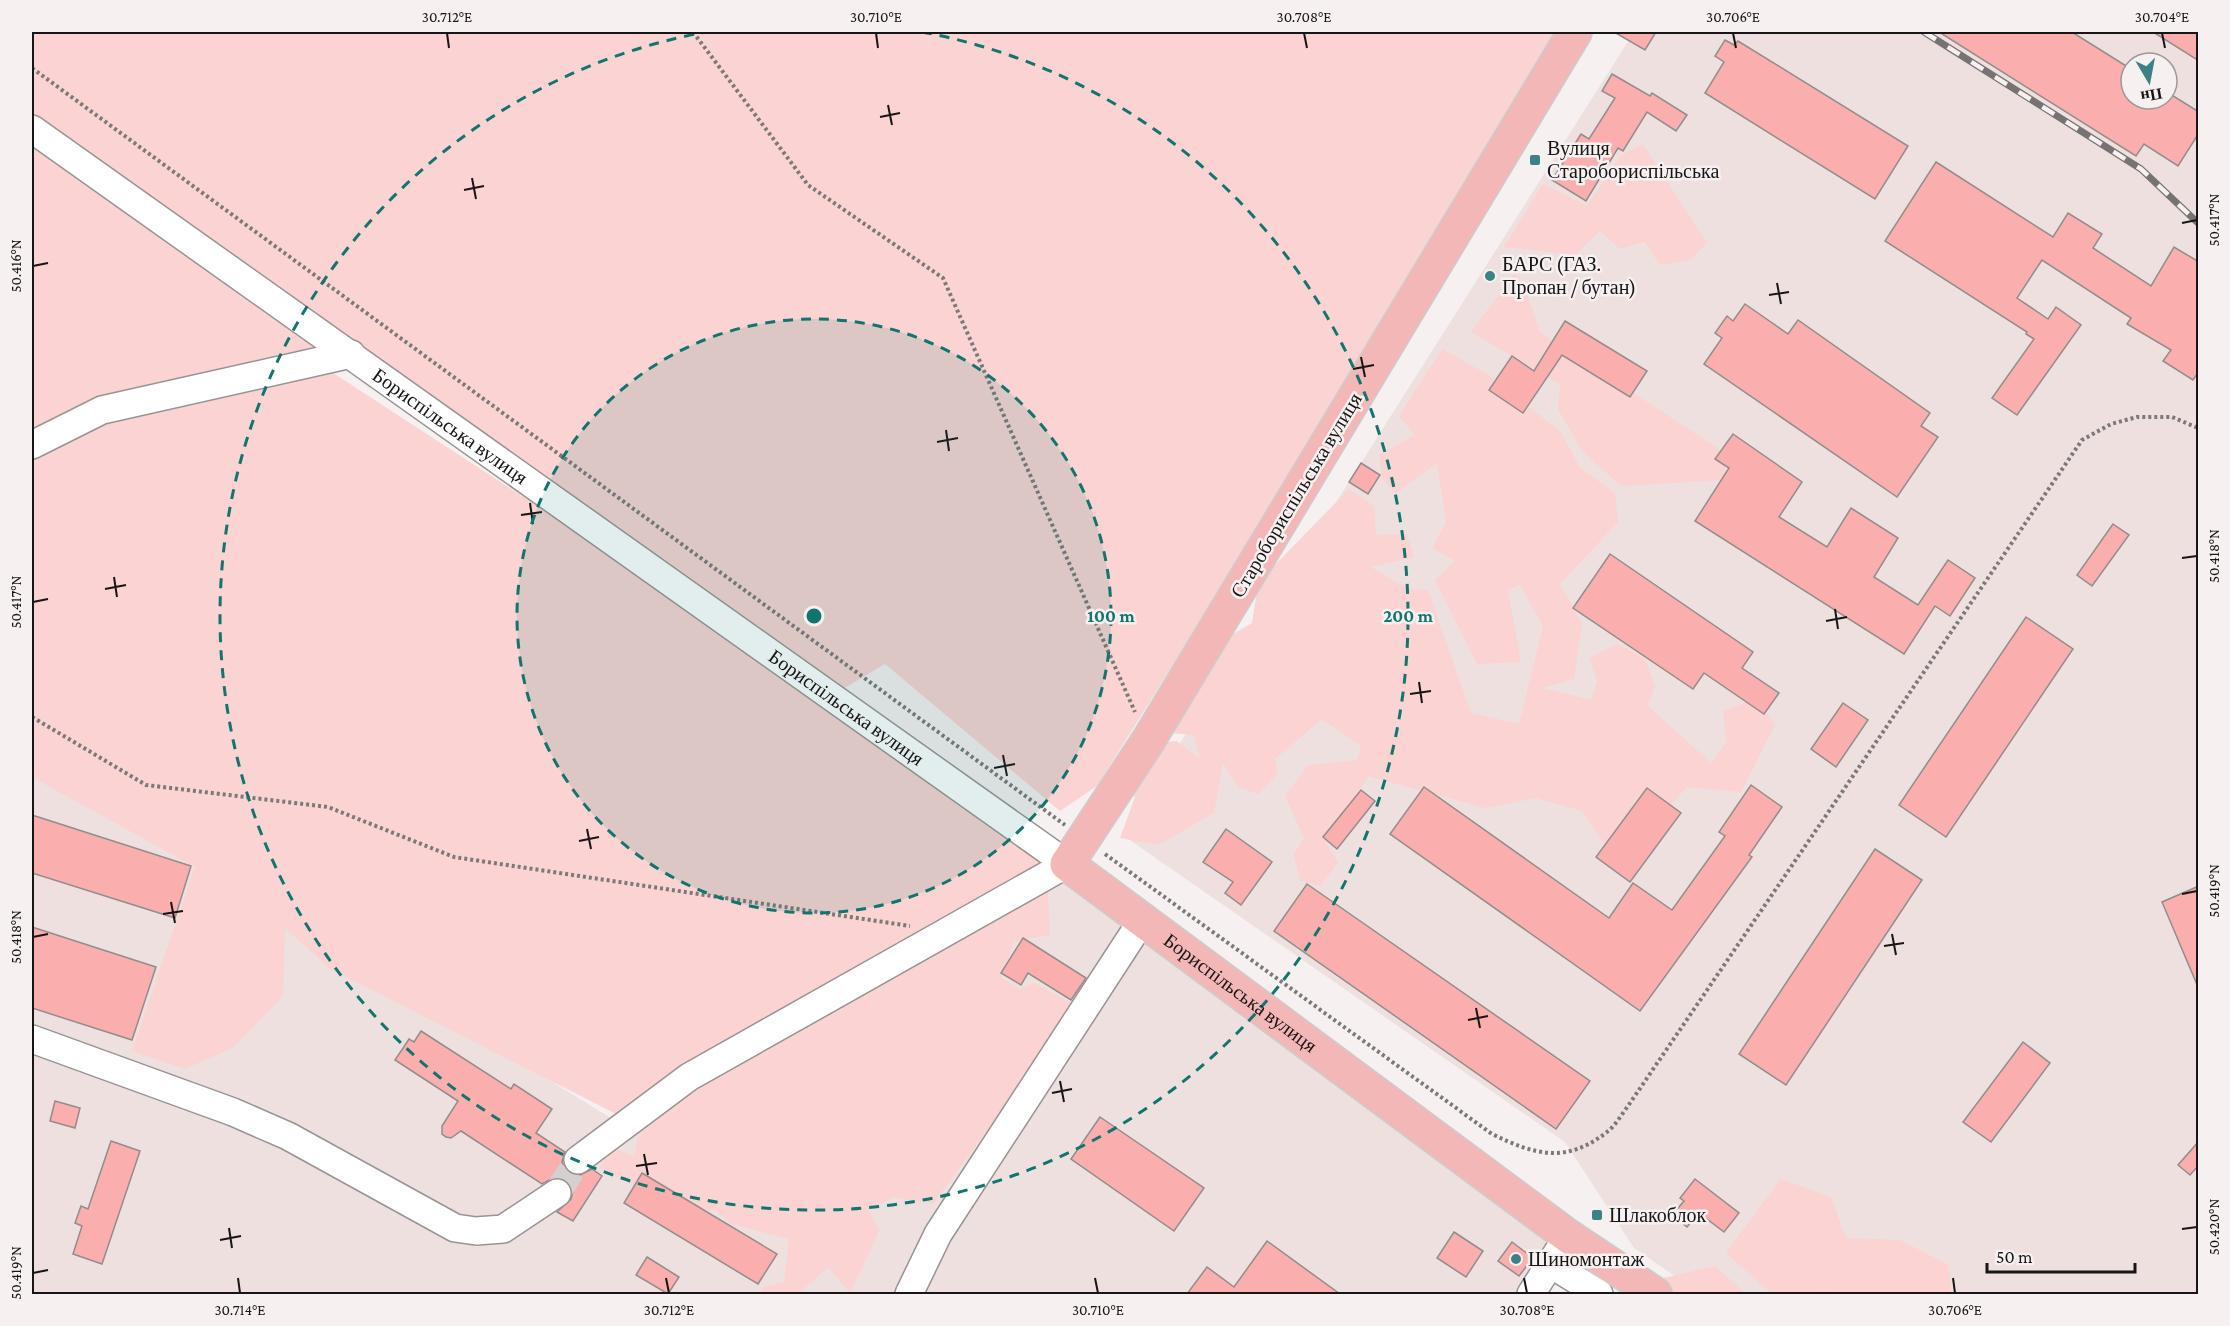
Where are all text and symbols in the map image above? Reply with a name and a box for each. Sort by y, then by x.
text: 30.712°E [422,9,472,25]
text: 30.710°E [850,9,902,25]
text: 30.708°E [1277,9,1331,25]
text: 30.706°E [1706,9,1760,25]
text: 30.704°E [2135,9,2189,25]
north arrow [2119,51,2179,111]
text: Пн [2139,85,2164,106]
place label: Вулиця Старобориспільська [1547,137,1719,183]
marker: Вулиця Старобориспільська [1528,153,1542,167]
text: 50.417°N [2206,193,2222,246]
text: 50.416°N [8,239,24,293]
place label: БАРС (ГАЗ. Пропан / бутан) [1502,253,1636,299]
marker: БАРС (ГАЗ. Пропан / бутан) [1483,269,1497,283]
street label: Бориспільська вулиця [368,363,532,489]
street label: Старобориспільська вулиця [1226,389,1367,602]
text: 50.418°N [2206,529,2222,583]
text: 50.417°N [8,575,24,628]
centre of rings [804,606,824,626]
text: 100 m [1087,606,1135,626]
text: 200 m [1383,606,1434,626]
street label: Бориспільська вулиця [765,645,928,770]
text: 50.419°N [2206,864,2222,918]
text: 50.418°N [8,910,24,964]
street label: Бориспільська вулиця [1160,929,1321,1057]
text: 50.420°N [2206,1199,2222,1255]
place label: Шлакоблок [1609,1204,1706,1226]
marker: Шлакоблок [1590,1208,1604,1222]
scale bar [1987,1236,2136,1274]
text: 50.419°N [8,1246,24,1300]
text: 50 m [1996,1247,2033,1267]
place label: Шиномонтаж [1528,1248,1644,1270]
marker: Шиномонтаж [1509,1252,1523,1266]
text: 30.714°E [214,1302,266,1318]
text: 30.712°E [644,1302,694,1318]
text: 30.710°E [1072,1302,1124,1318]
text: 30.708°E [1500,1302,1554,1318]
text: 30.706°E [1928,1302,1982,1318]

